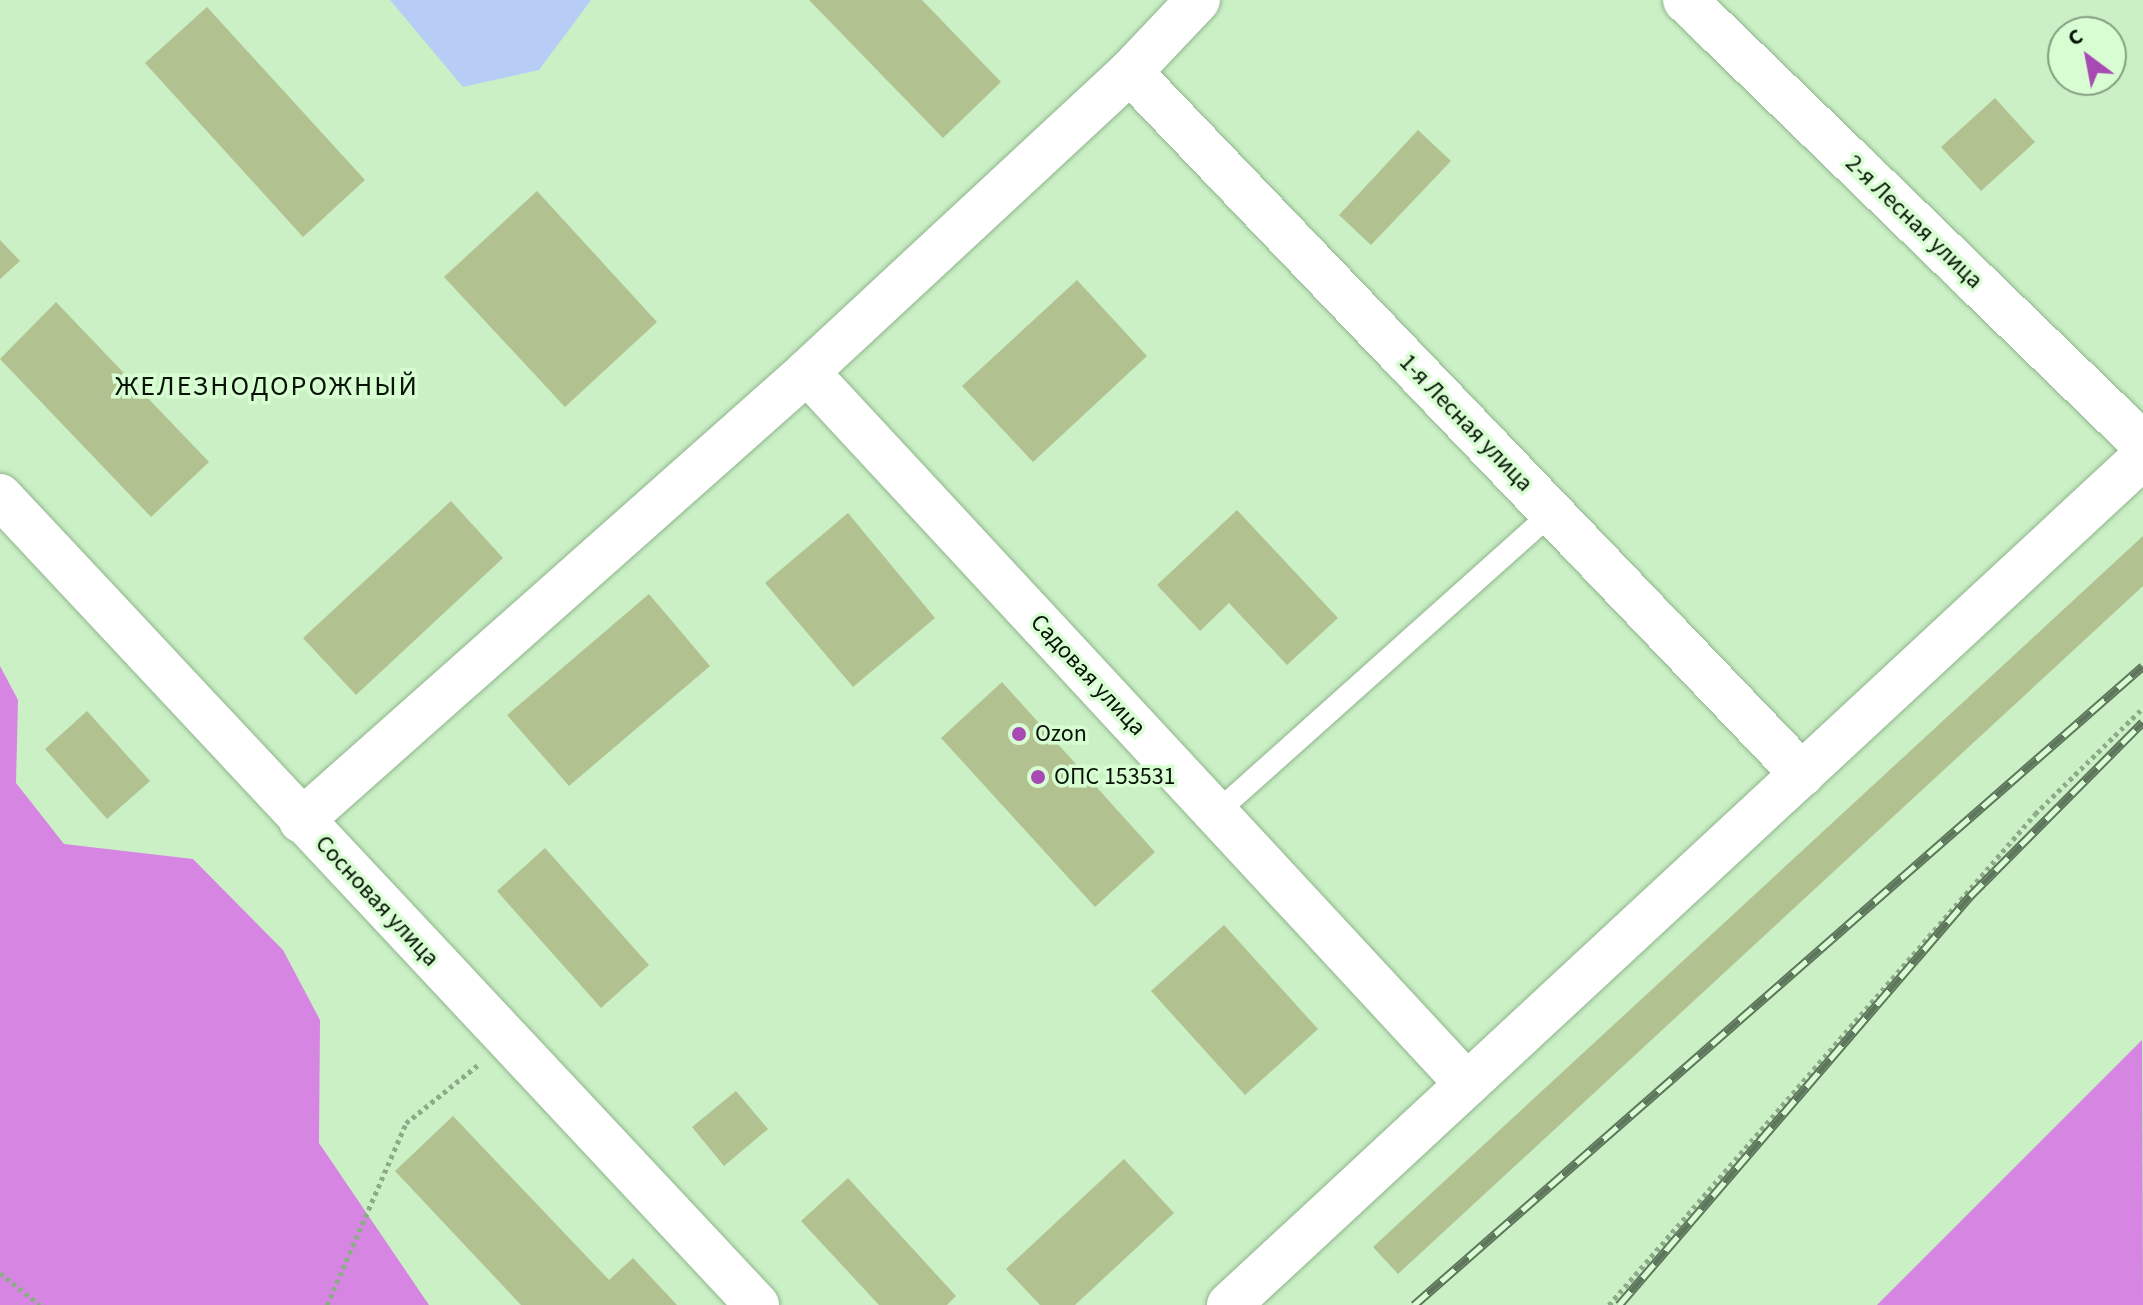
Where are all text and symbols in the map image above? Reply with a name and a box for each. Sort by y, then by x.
north arrow [2047,16,2127,96]
text: С [2061,20,2089,54]
street label: 2-я Лесная улица [1839,149,1989,295]
street label: 1-я Лесная улица [1393,348,1539,498]
district label: ЖЕЛЕЗНОДОРОЖНЫЙ [115,369,419,403]
street label: Садовая улица [1024,608,1152,742]
place label: Ozon [1035,720,1087,748]
marker: Ozon [1010,725,1028,743]
place label: ОПС 153531 [1054,763,1175,791]
marker: ОПС 153531 [1029,768,1047,786]
street label: Сосновая улица [309,830,445,972]

